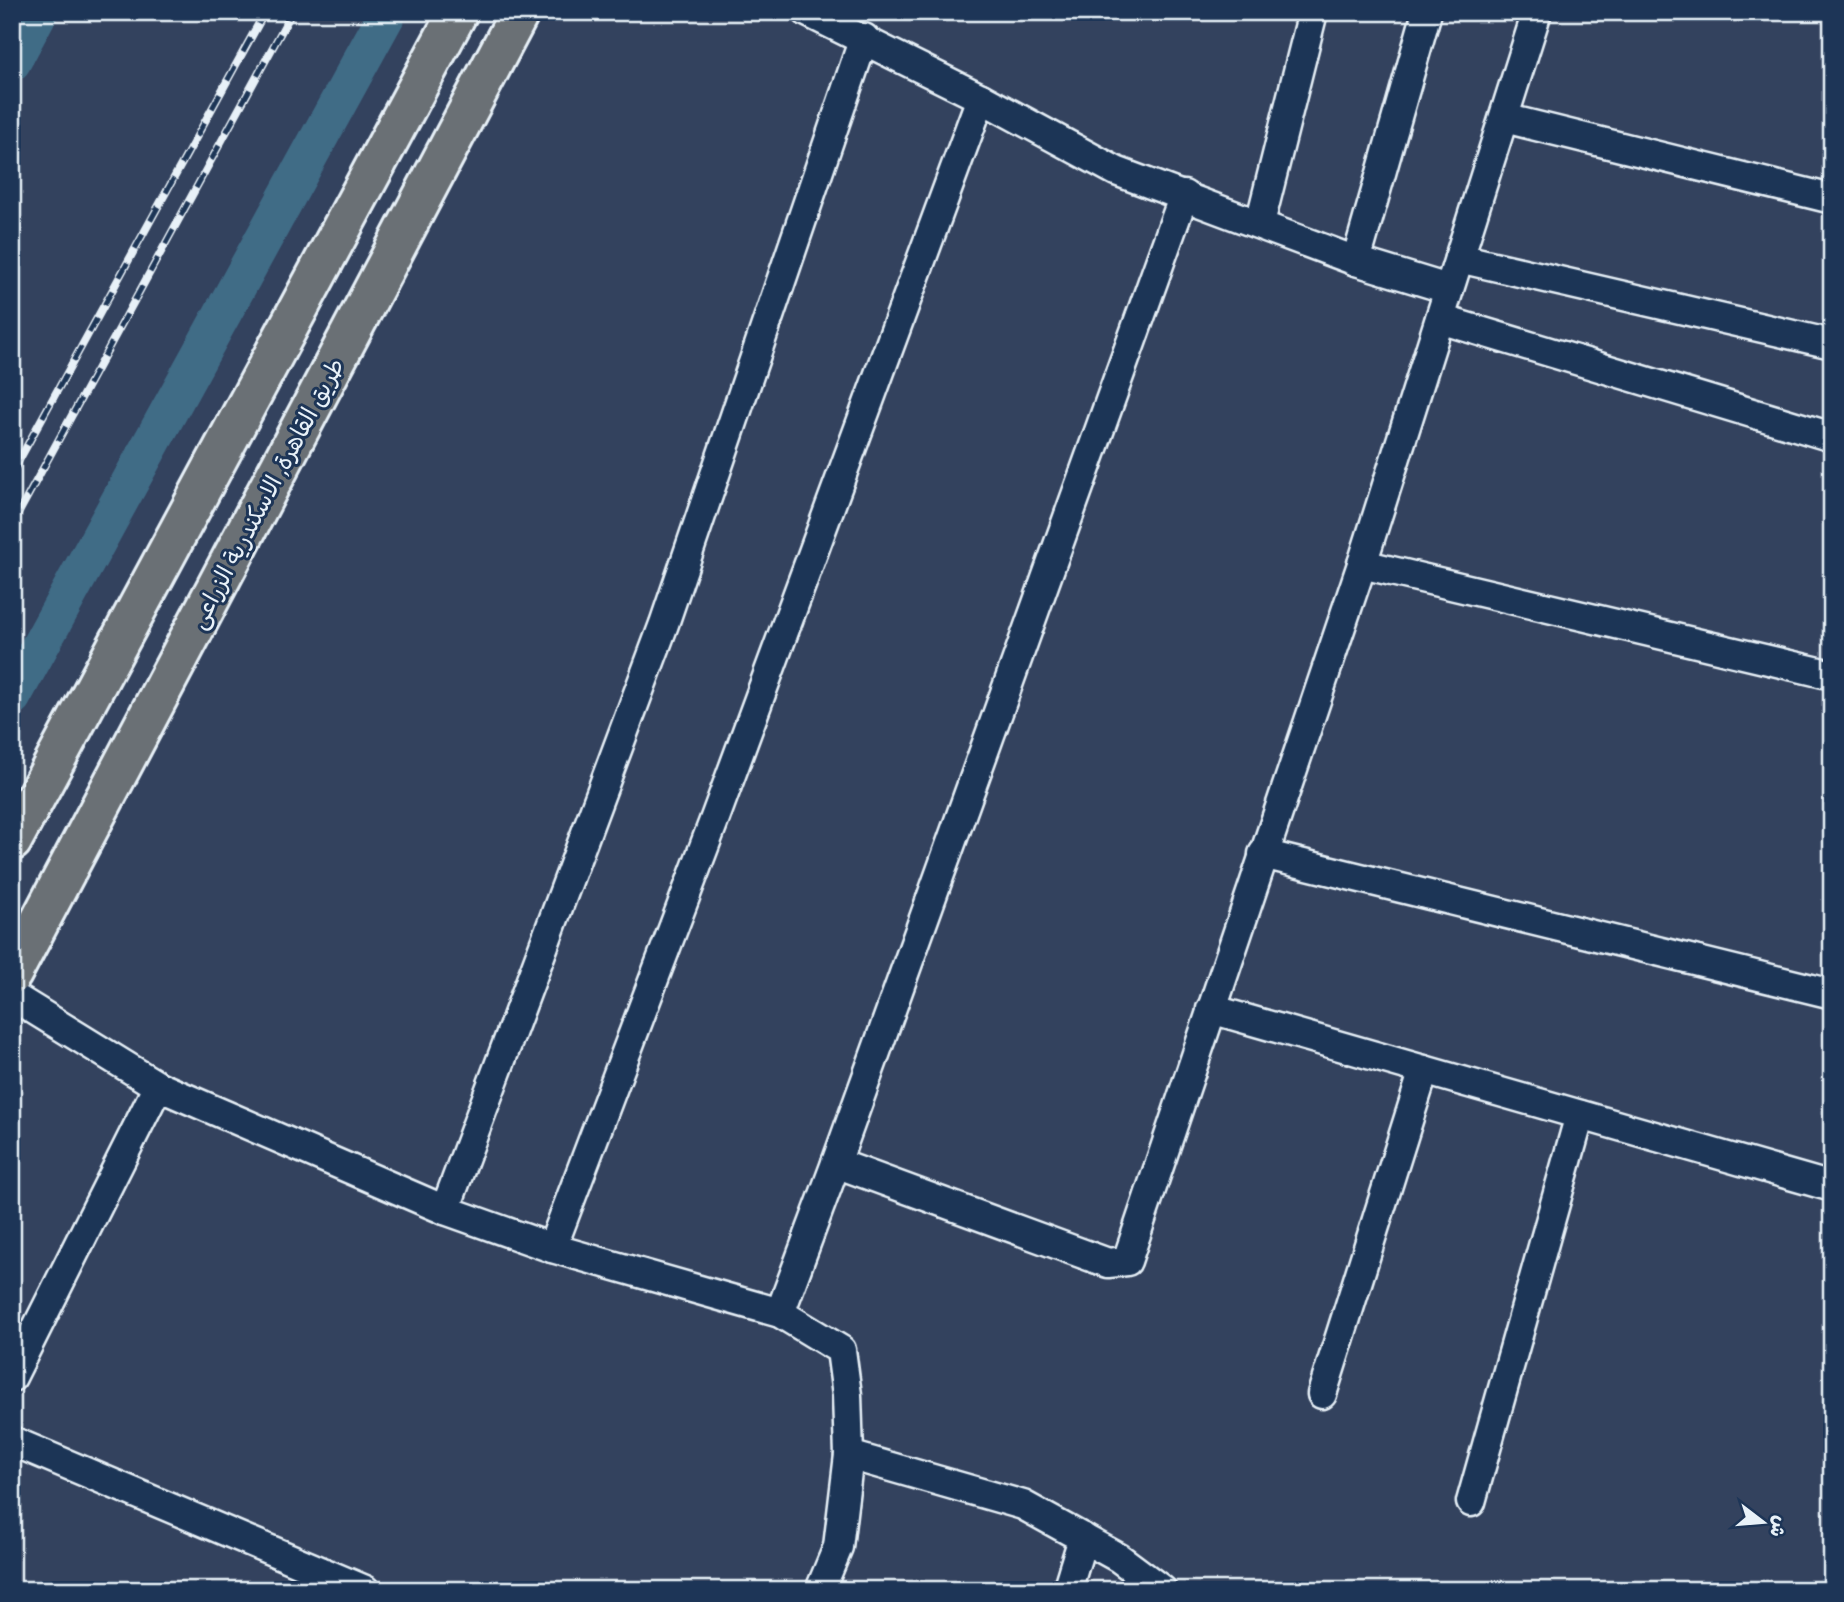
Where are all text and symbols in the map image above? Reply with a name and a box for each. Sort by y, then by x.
street label: طريق القاهرة, الاسكندرية الزراعى [182,352,351,634]
north arrow [1728,1486,1798,1556]
text: ش [1765,1513,1794,1540]

